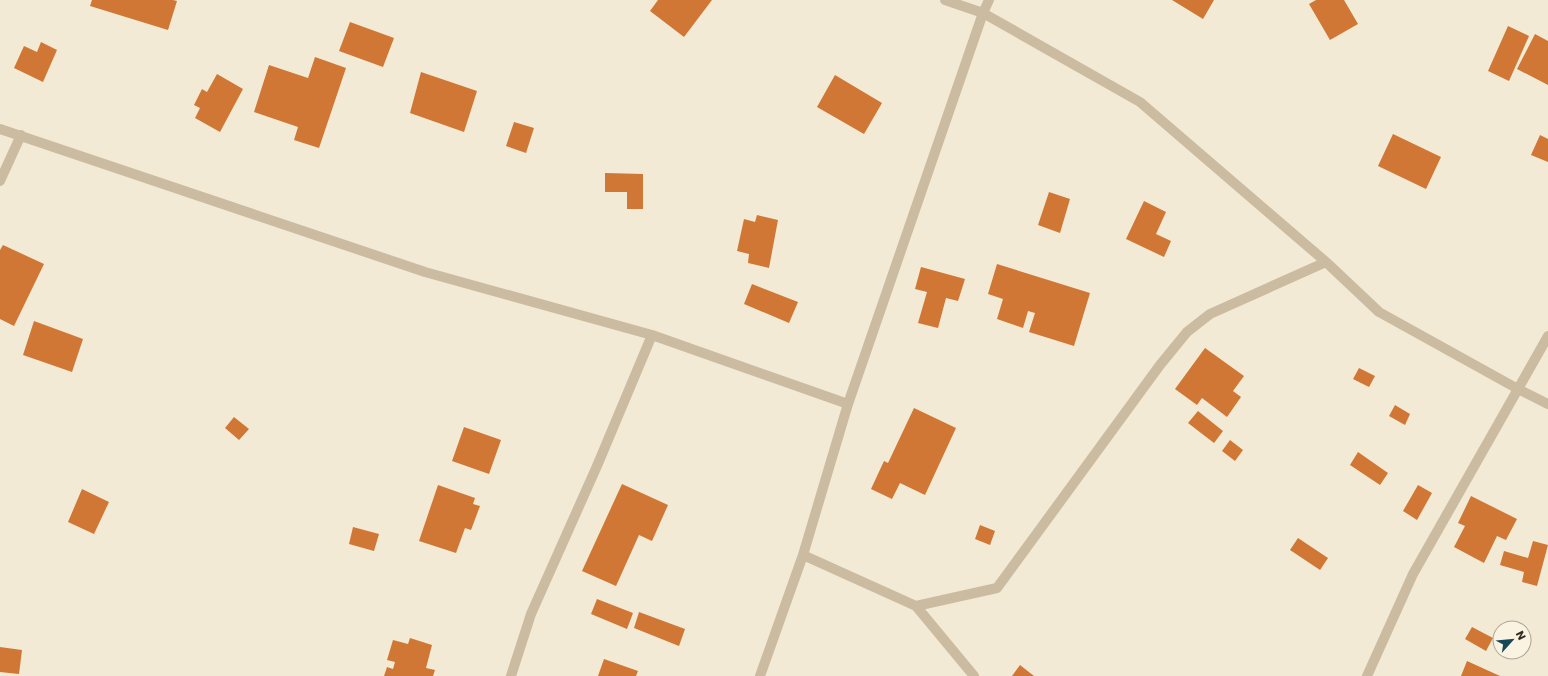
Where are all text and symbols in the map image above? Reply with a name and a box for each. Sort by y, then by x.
north arrow [1492,620,1532,660]
text: N [1512,628,1530,643]

